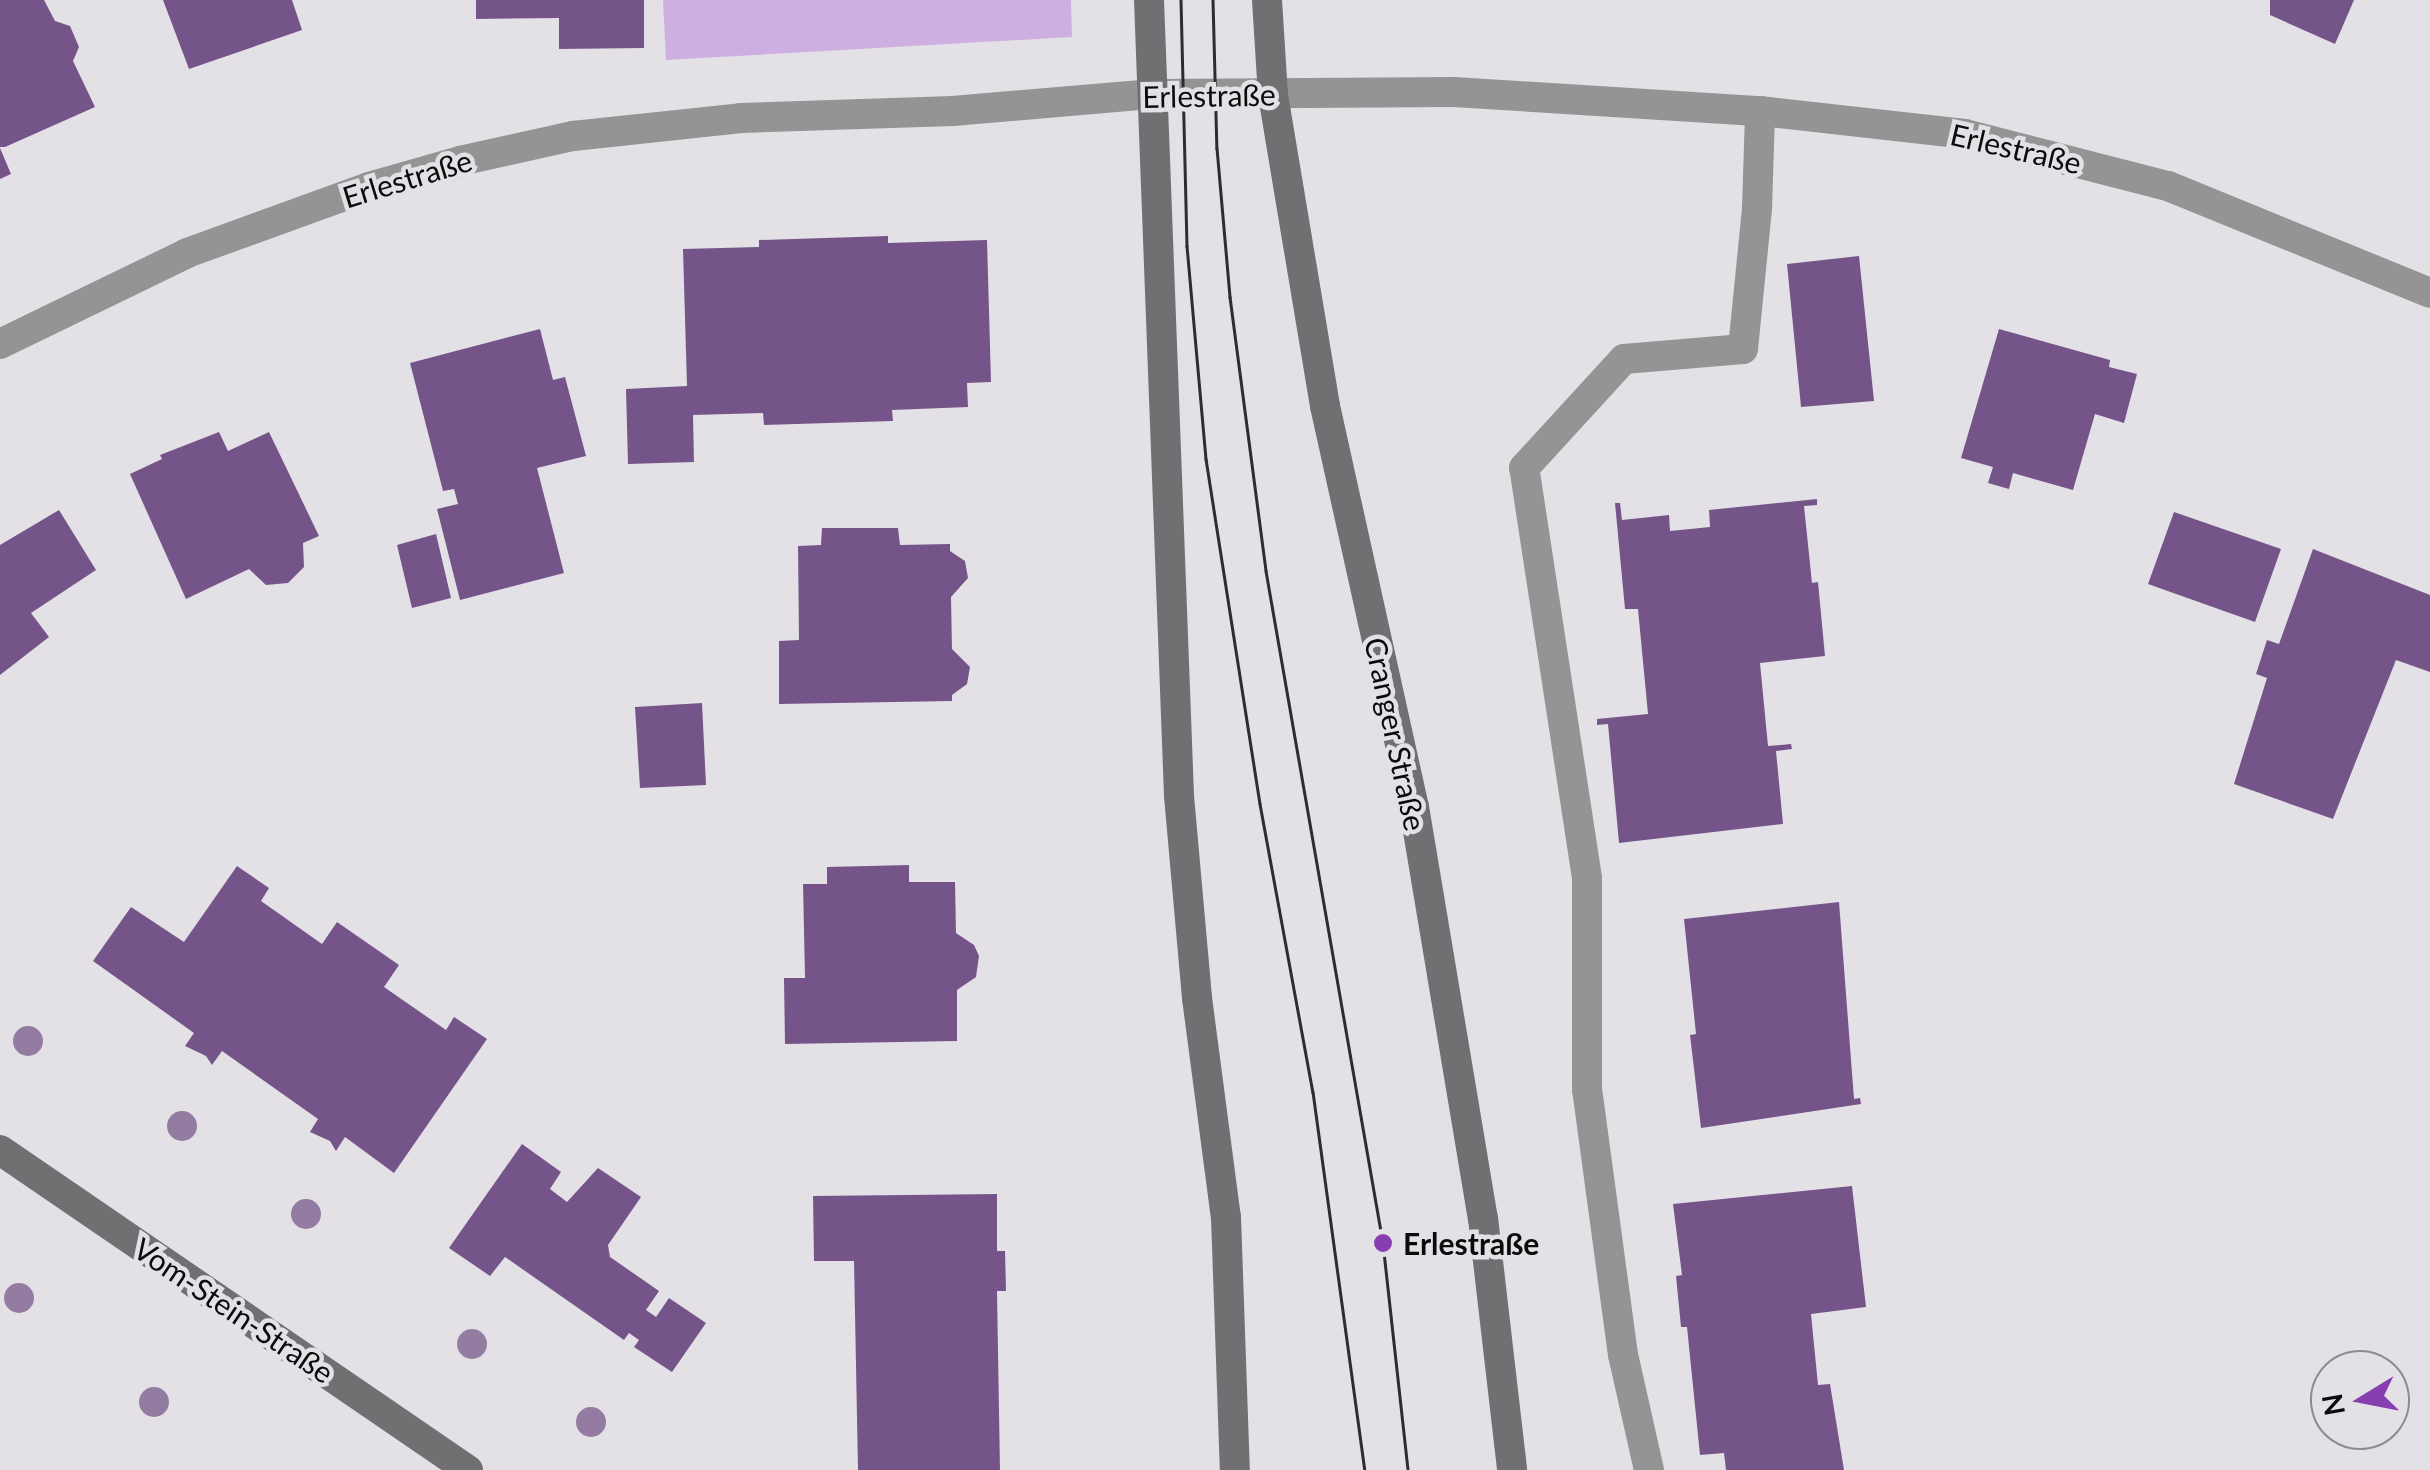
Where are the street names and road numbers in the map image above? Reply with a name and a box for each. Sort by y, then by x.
street label: Erlestraße [1142,76,1276,114]
street label: Erlestraße [1947,115,2085,181]
street label: Erlestraße [338,141,476,215]
street label: Cranger Straße [1358,634,1434,834]
street label: Vom-Stein-Straße [127,1230,341,1390]

